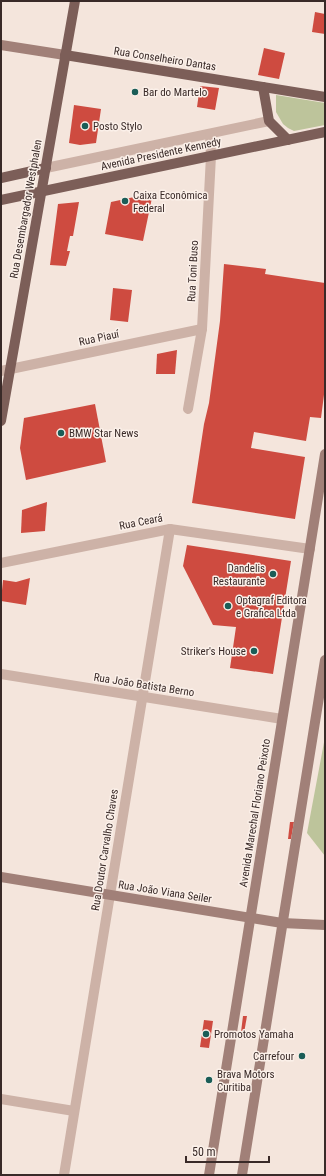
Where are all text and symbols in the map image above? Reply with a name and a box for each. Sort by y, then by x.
street label: Rua Conselheiro Dantas [113,44,217,74]
place label: Bar do Martelo [143,86,208,99]
marker: Bar do Martelo [130,87,140,97]
place label: Posto Stylo [93,120,143,133]
marker: Posto Stylo [80,121,90,131]
street label: Avenida Presidente Kennedy [100,135,223,173]
street label: Rua Desembargador Westphalen [7,138,45,280]
place label: Caixa Econômica Federal [133,189,208,215]
marker: Caixa Econômica Federal [120,196,130,206]
street label: Rua Toni Buso [185,239,201,302]
street label: Rua Piauí [78,327,121,349]
place label: BMW Star News [69,427,138,440]
marker: BMW Star News [56,428,66,438]
street label: Rua Ceará [118,511,164,533]
place label: Dandelis Restaurante [213,562,265,588]
marker: Dandelis Restaurante [268,569,278,579]
place label: Optagraf Editora e Grafica Ltda [236,594,307,620]
marker: Optagraf Editora e Grafica Ltda [223,601,233,611]
place label: Striker's House [181,645,246,658]
marker: Striker's House [249,646,259,656]
street label: Rua João Batista Berno [93,671,196,699]
street label: Avenida Marechal Floriano Peixoto [237,737,273,888]
street label: Rua Doutor Carvalho Chaves [89,788,121,912]
street label: Rua João Viana Seiler [117,878,213,906]
place label: Promotos Yamaha [214,1028,294,1041]
marker: Promotos Yamaha [201,1029,211,1039]
place label: Carrefour [253,1050,295,1063]
marker: Carrefour [297,1051,307,1061]
place label: Brava Motors Curitiba [217,1068,275,1094]
marker: Brava Motors Curitiba [204,1075,214,1085]
scale bar [186,1138,269,1164]
text: 50 m [192,1145,216,1159]

